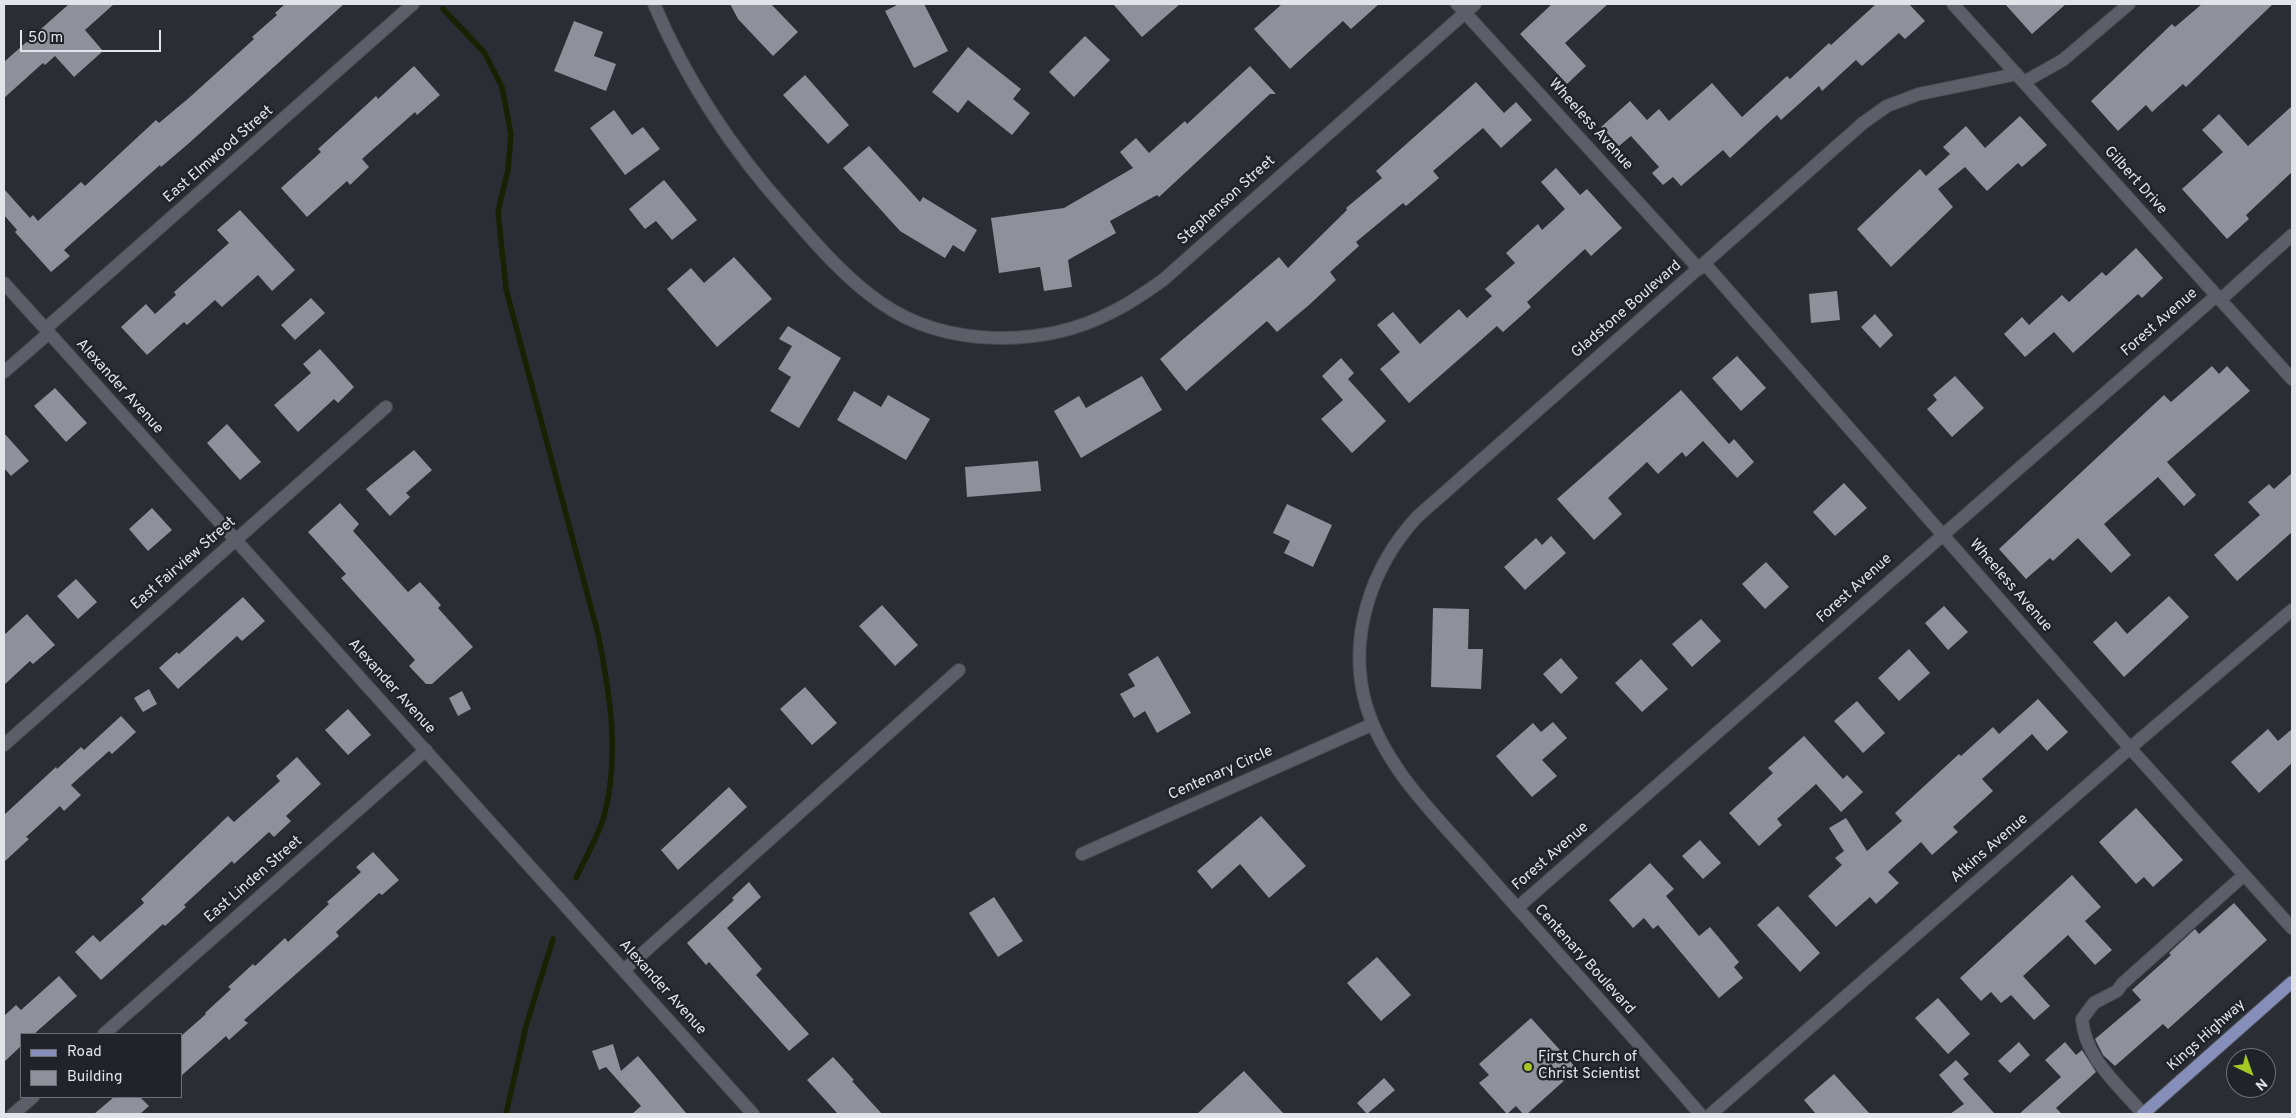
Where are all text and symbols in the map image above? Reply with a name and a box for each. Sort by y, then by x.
scale bar [22,20,164,52]
text: 50 m [28,29,63,48]
street label: Wheeless Avenue [1544,75,1636,175]
street label: East Elmwood Street [160,102,278,208]
street label: Gilbert Drive [2100,143,2170,219]
street label: Stephenson Street [1175,153,1279,249]
street label: Gladstone Boulevard [1568,257,1686,363]
street label: Forest Avenue [2118,285,2202,361]
street label: Alexander Avenue [71,336,167,438]
street label: East Fairview Street [128,514,240,614]
street label: Wheeless Avenue [1965,536,2055,636]
street label: Forest Avenue [1814,550,1896,628]
street label: Alexander Avenue [343,636,439,738]
street label: Centenary Circle [1166,743,1276,805]
street label: Atkins Avenue [1948,811,2032,887]
street label: Forest Avenue [1509,819,1593,895]
street label: East Linden Street [201,833,307,927]
street label: Centenary Boulevard [1530,901,1638,1019]
street label: Alexander Avenue [614,937,710,1039]
street label: Kings Highway [2164,996,2250,1076]
legend [20,1033,182,1098]
text: Road [67,1043,102,1062]
north arrow [2226,1048,2276,1098]
place label: First Church of Christ Scientist [1538,1049,1640,1084]
marker: First Church of Christ Scientist [1522,1061,1534,1073]
text: Building [67,1068,122,1087]
text: N [2251,1074,2270,1093]

